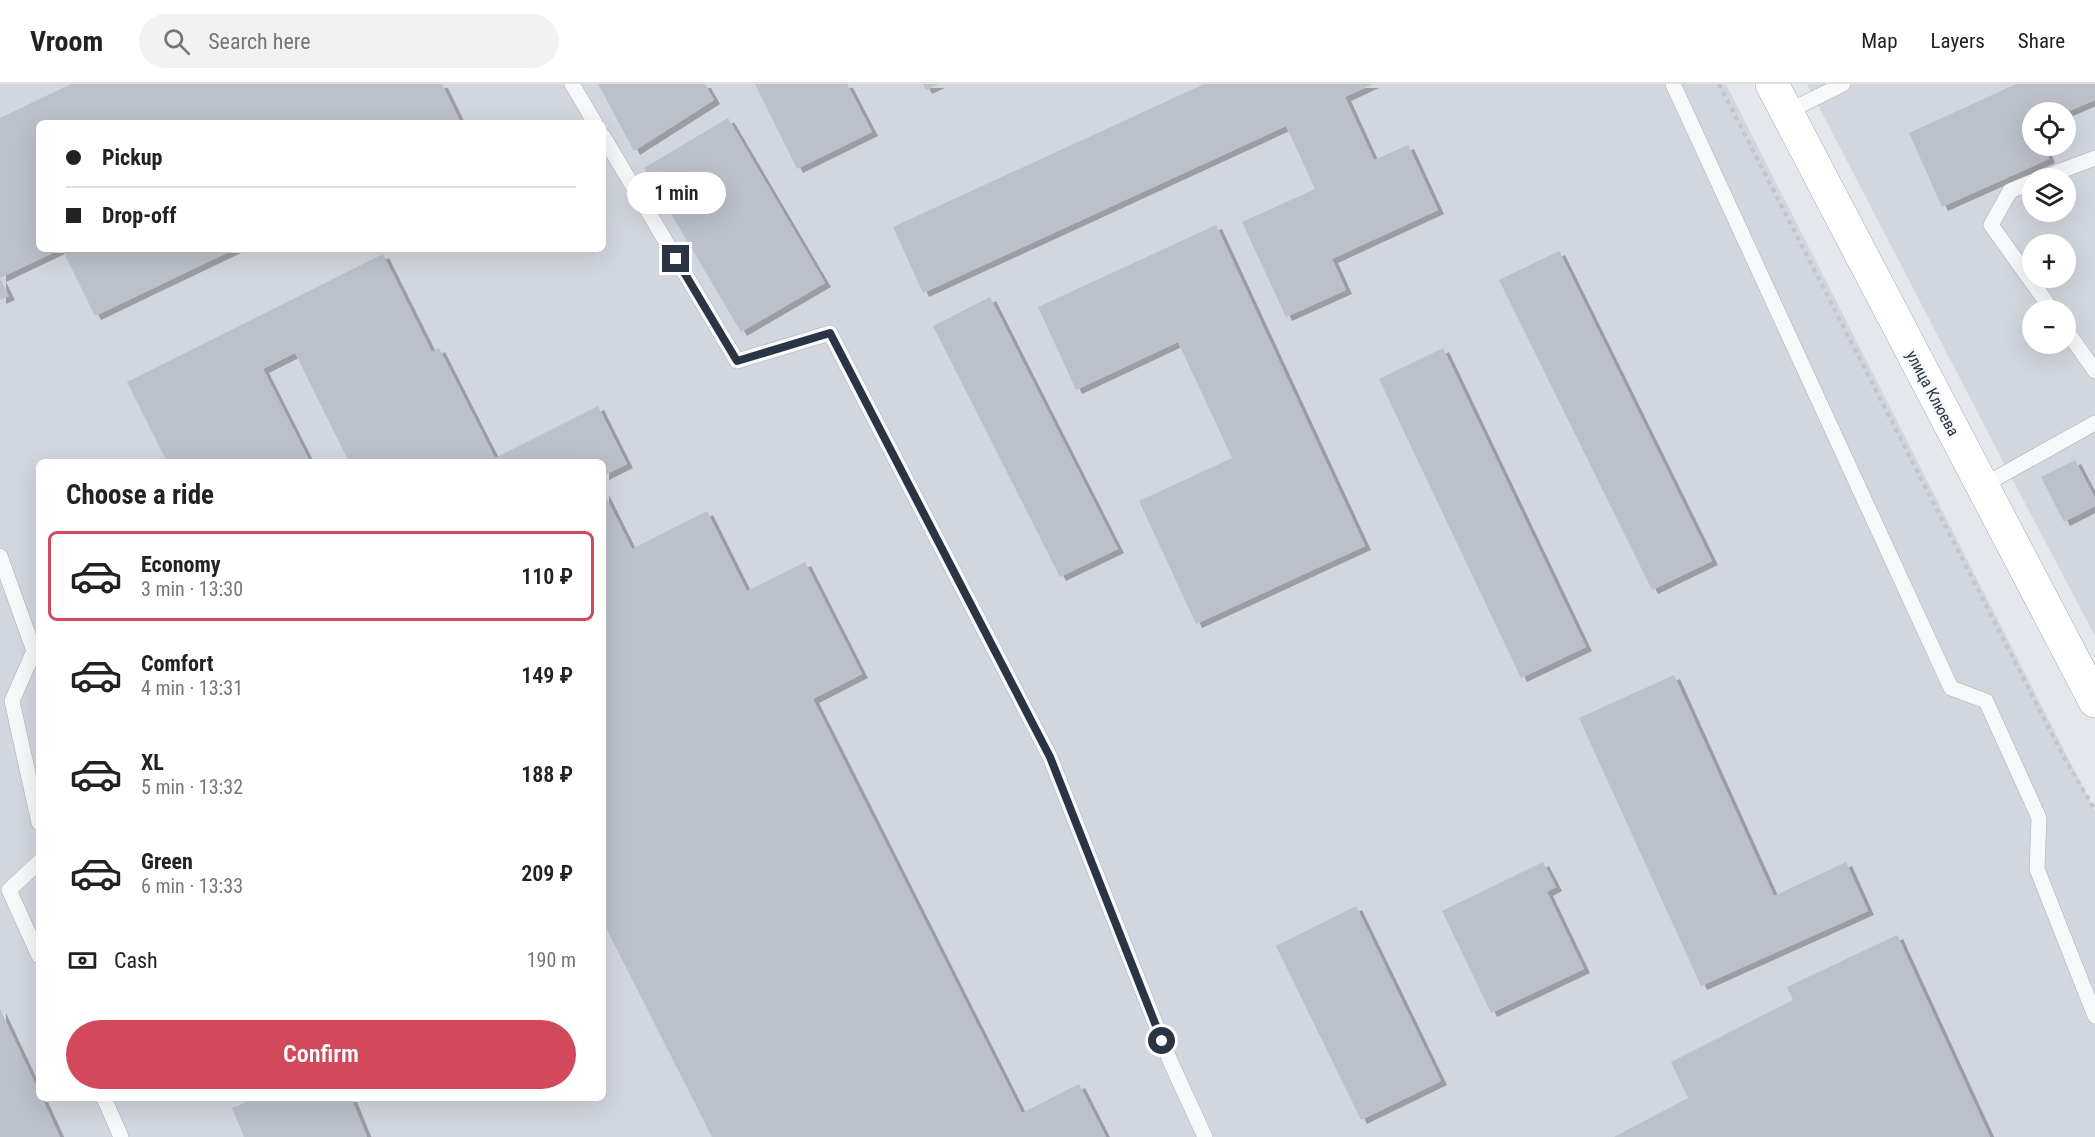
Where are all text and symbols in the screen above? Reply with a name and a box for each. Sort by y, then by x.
search box [139,14,559,68]
text: Vroom [30,25,103,58]
icon: search [160,25,193,58]
text: Search here [208,29,311,54]
text: Map [1861,29,1898,53]
text: Layers [1931,29,1985,53]
text: Share [2018,29,2065,53]
map controls [2022,102,2076,354]
button: locate [2022,102,2076,156]
text: Pickup [102,145,162,170]
button: layers [2022,168,2076,222]
callout: 1 min [626,172,726,214]
text: 1 min [654,181,699,205]
text: Drop-off [102,203,176,228]
button: + [2022,234,2076,288]
route end [662,245,689,272]
button: − [2022,300,2076,354]
street label: улица Клюева [1902,347,1963,439]
text: Choose a ride [66,479,214,511]
icon: car [69,549,123,603]
text: Economy [141,552,221,577]
text: 110 ₽ [521,564,573,589]
text: 3 min · 13:30 [141,577,243,601]
icon: car [69,648,123,702]
text: Comfort [141,651,214,676]
text: 149 ₽ [521,663,573,688]
text: 4 min · 13:31 [141,676,243,700]
icon: car [69,747,123,801]
text: XL [141,750,164,775]
text: 188 ₽ [521,762,573,787]
text: 5 min · 13:32 [141,775,243,799]
icon: car [69,846,123,900]
text: Green [141,849,193,874]
text: 209 ₽ [521,861,573,886]
text: 6 min · 13:33 [141,874,243,898]
icon: cash [66,944,99,977]
text: Cash [114,948,158,973]
text: 190 m [527,948,576,972]
button: Confirm [66,1020,576,1089]
route start [1148,1027,1175,1054]

